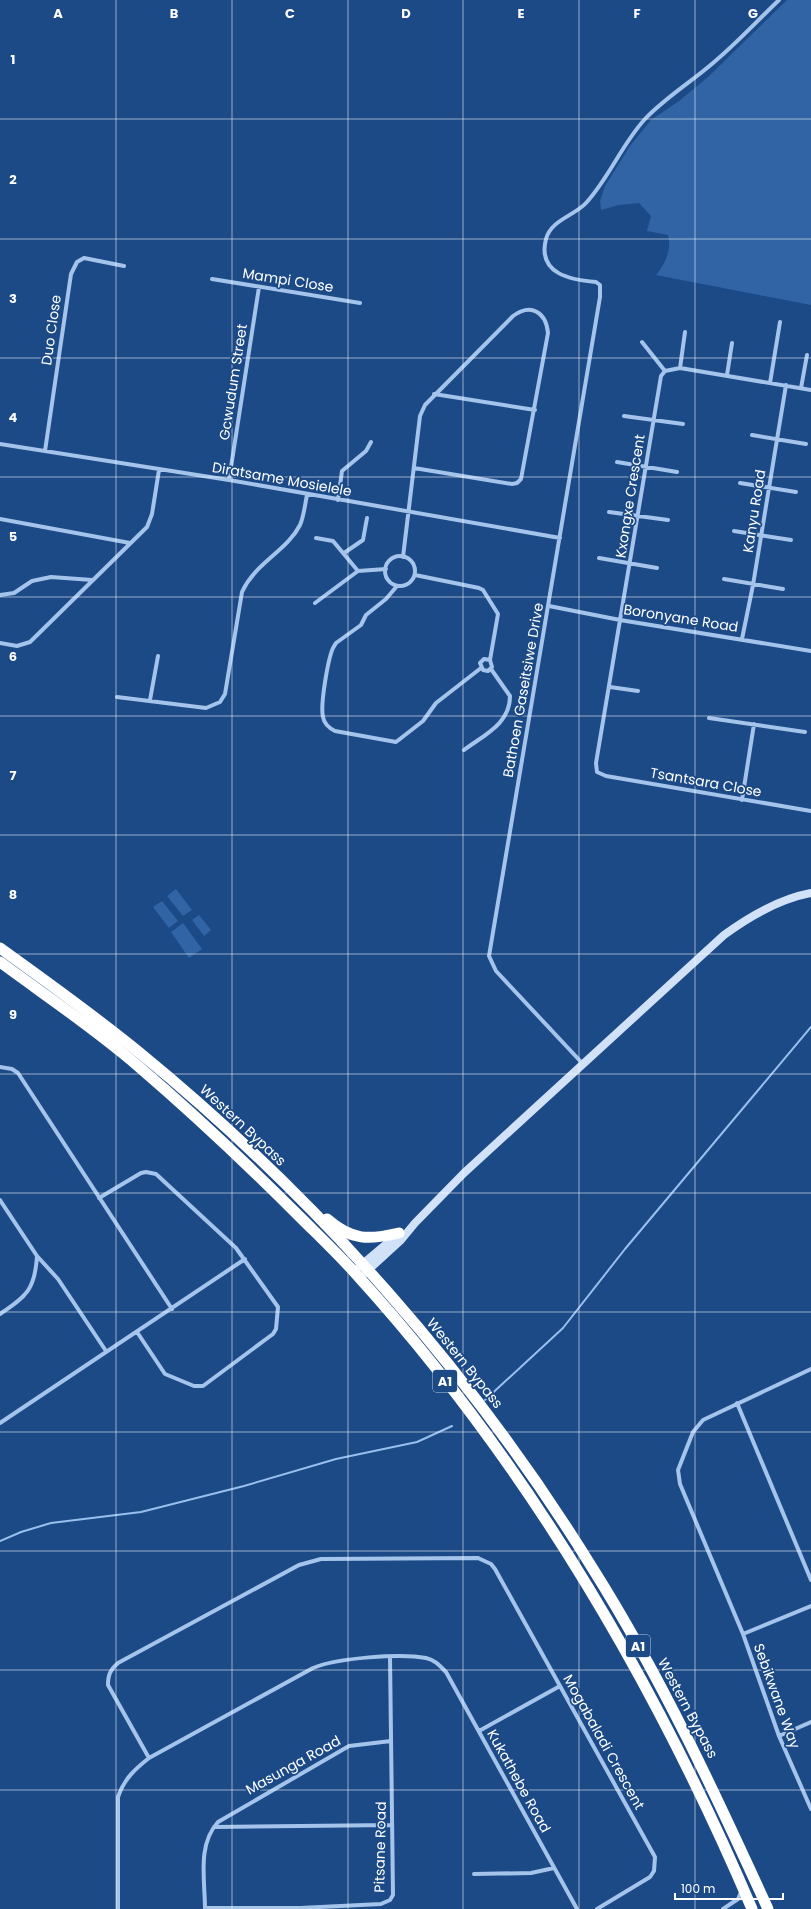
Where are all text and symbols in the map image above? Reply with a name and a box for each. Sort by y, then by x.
text: A [53,4,63,23]
text: B [170,4,179,23]
text: C [285,4,295,23]
text: D [401,4,411,23]
text: E [517,4,525,23]
text: F [633,4,641,23]
text: G [748,4,758,23]
text: 1 [11,50,15,69]
text: 2 [9,170,17,189]
street label: Mampi Close [241,263,335,297]
text: 3 [9,289,17,308]
street label: Duo Close [36,293,66,366]
street label: Gcwudum Street [214,322,252,442]
text: 4 [9,408,18,427]
street label: Kxongxe Crescent [610,433,650,559]
street label: Diratsame Mosielele [211,457,354,501]
street label: Kanyu Road [738,468,770,554]
text: 5 [9,527,17,546]
street label: Boronyane Road [622,599,740,637]
street label: Bathoen Gaseitsiwe Drive [498,601,548,779]
text: 6 [9,647,17,666]
street label: Tsantsara Close [649,762,764,802]
text: 7 [10,766,17,785]
text: 8 [9,885,17,904]
text: 9 [9,1005,17,1024]
street label: Western Bypass [195,1080,291,1170]
street label: Western Bypass [422,1313,508,1413]
road number: A1 [433,1370,457,1392]
road number: A1 [626,1635,650,1657]
street label: Sebikwane Way [749,1641,805,1751]
street label: Western Bypass [653,1654,723,1762]
street label: Mogabaladi Crescent [558,1671,650,1813]
street label: Kukathebe Road [482,1726,556,1836]
street label: Masunga Road [242,1731,344,1799]
street label: Pitsane Road [369,1801,391,1893]
scale bar [675,1875,783,1901]
text: 100 m [681,1880,715,1897]

